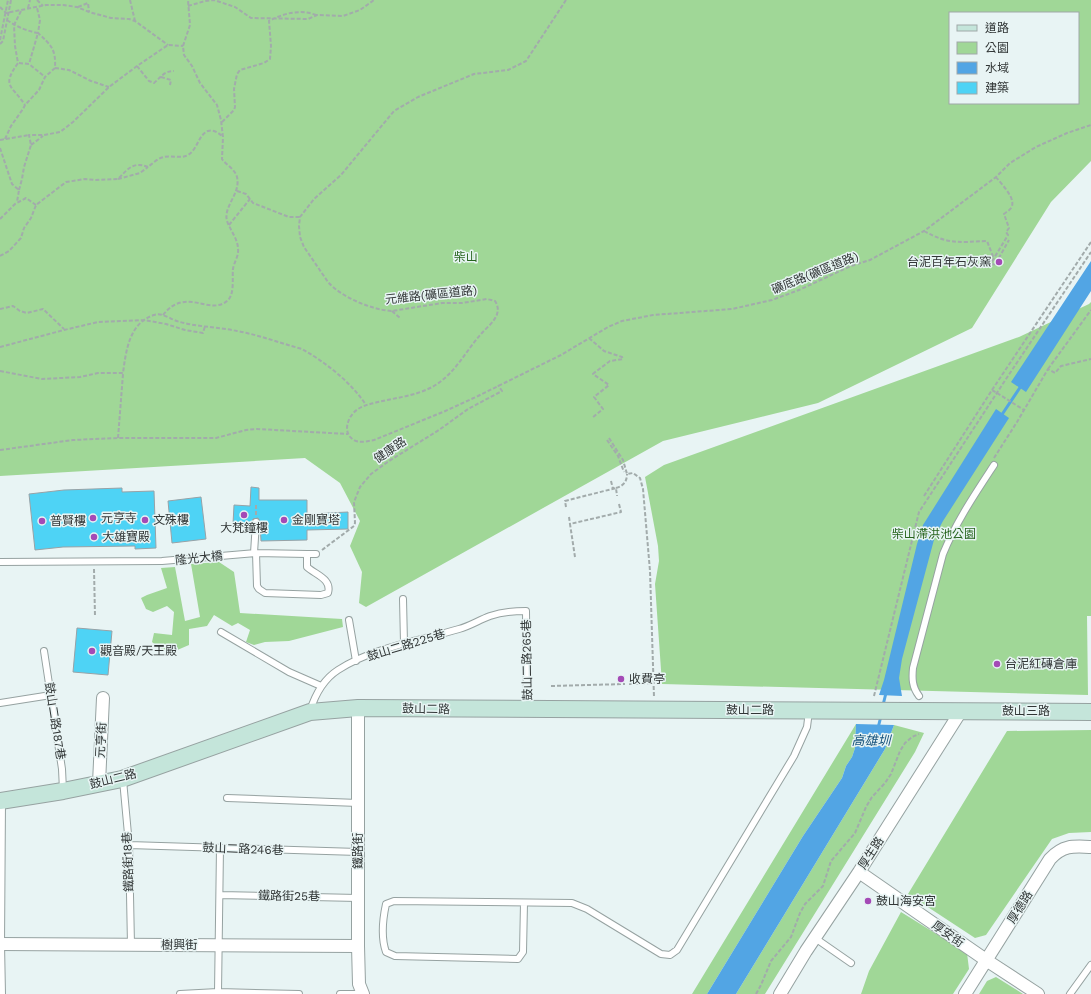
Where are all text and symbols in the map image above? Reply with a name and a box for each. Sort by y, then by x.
legend [949,12,1079,104]
text: 道路 [985,21,1009,35]
text: 公園 [985,41,1009,55]
text: 水域 [985,61,1009,75]
text: 建築 [985,81,1009,95]
street label: 礦底路(礦區道路) [770,249,860,297]
park label: 柴山 [454,250,478,264]
place label: 台泥百年石灰窯 [907,255,991,269]
marker: 台泥百年石灰窯 [994,257,1004,267]
street label: 元維路(礦區道路) [384,283,478,307]
street label: 健康路 [371,434,409,466]
marker: 大梵鐘樓 [239,510,249,520]
place label: 元亨寺 [101,511,137,525]
marker: 元亨寺 [88,513,98,523]
place label: 文殊樓 [153,513,189,527]
place label: 金剛寶塔 [292,513,340,527]
place label: 普賢樓 [50,514,86,528]
marker: 文殊樓 [140,515,150,525]
marker: 金剛寶塔 [279,515,289,525]
marker: 普賢樓 [37,516,47,526]
place label: 大梵鐘樓 [220,521,268,535]
park label: 柴山滯洪池公園 [892,527,976,541]
place label: 大雄寶殿 [102,530,150,544]
marker: 大雄寶殿 [89,532,99,542]
street label: 隆光大橋 [174,549,224,567]
street label: 鼓山二路265巷 [519,619,535,701]
street label: 鼓山二路225巷 [365,626,447,664]
place label: 觀音殿/天王殿 [100,644,177,658]
marker: 觀音殿/天王殿 [87,646,97,656]
place label: 台泥紅磚倉庫 [1005,657,1077,671]
marker: 台泥紅磚倉庫 [992,659,1002,669]
place label: 收費亭 [629,672,665,686]
marker: 收費亭 [616,674,626,684]
street label: 鼓山二路187巷 [42,681,68,761]
street label: 鼓山二路 [402,702,450,716]
street label: 鼓山二路 [726,703,774,717]
street label: 鼓山三路 [1002,704,1050,718]
street label: 元亨街 [93,722,109,758]
water label: 高雄圳 [851,733,892,748]
street label: 鼓山二路 [88,766,138,792]
street label: 鐵路街18巷 [120,832,136,892]
street label: 鐵路街 [351,833,365,869]
street label: 厚生路 [855,834,887,872]
street label: 鼓山二路246巷 [202,841,284,857]
street label: 鐵路街25巷 [258,888,320,904]
street label: 厚德路 [1005,888,1035,926]
place label: 鼓山海安宮 [876,894,936,908]
marker: 鼓山海安宮 [863,896,873,906]
street label: 厚安街 [929,918,967,950]
street label: 樹興街 [161,938,197,952]

